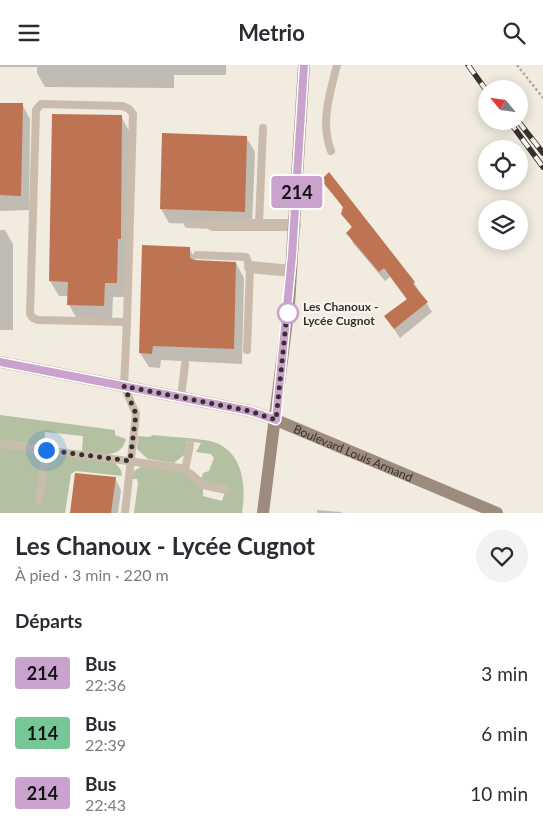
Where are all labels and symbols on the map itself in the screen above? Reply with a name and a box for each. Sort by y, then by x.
north arrow [478,80,528,130]
line badge: 214 [268,176,326,208]
place label: Les Chanoux - Lycée Cugnot [303,299,378,328]
marker: Les Chanoux - Lycée Cugnot [277,302,299,324]
street label: Boulevard Louis Armand [292,421,415,484]
your location [34,438,59,463]

